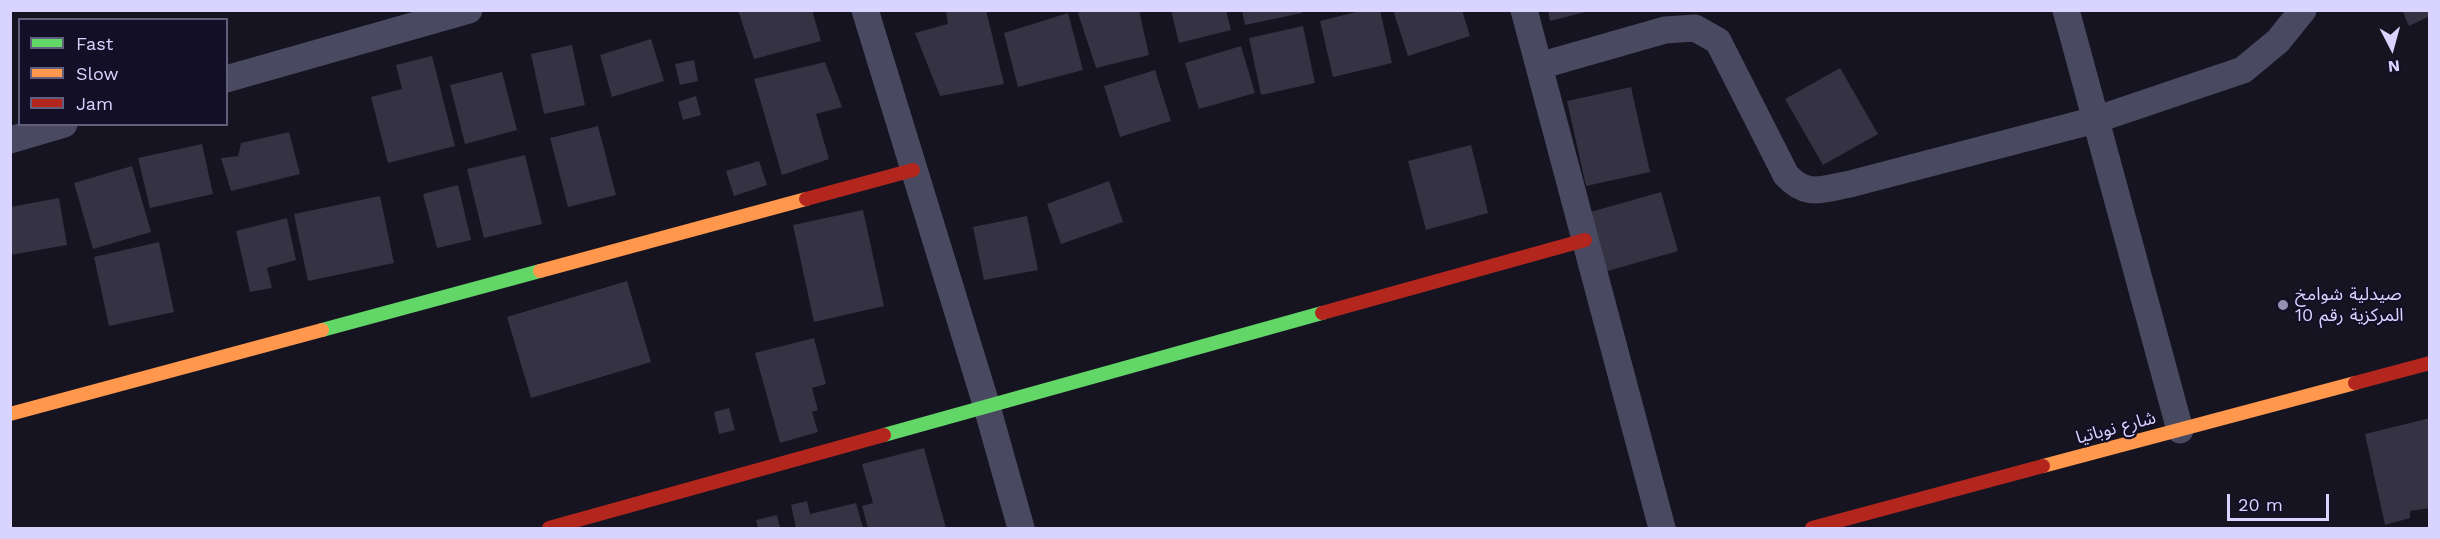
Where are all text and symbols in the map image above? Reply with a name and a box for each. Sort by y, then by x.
legend [18,18,228,126]
north arrow [2362,18,2422,78]
text: Fast [76,33,113,54]
text: N [2387,56,2401,76]
text: Slow [76,63,119,84]
text: Jam [76,93,113,114]
place label: صيدلية شوامخ المركزية رقم 10 [2295,284,2404,326]
marker: صيدلية شوامخ المركزية رقم 10 [2276,298,2290,312]
street label: شارع نوباتيا [2074,407,2158,449]
scale bar [2230,482,2332,520]
text: 20 m [2238,494,2283,515]

